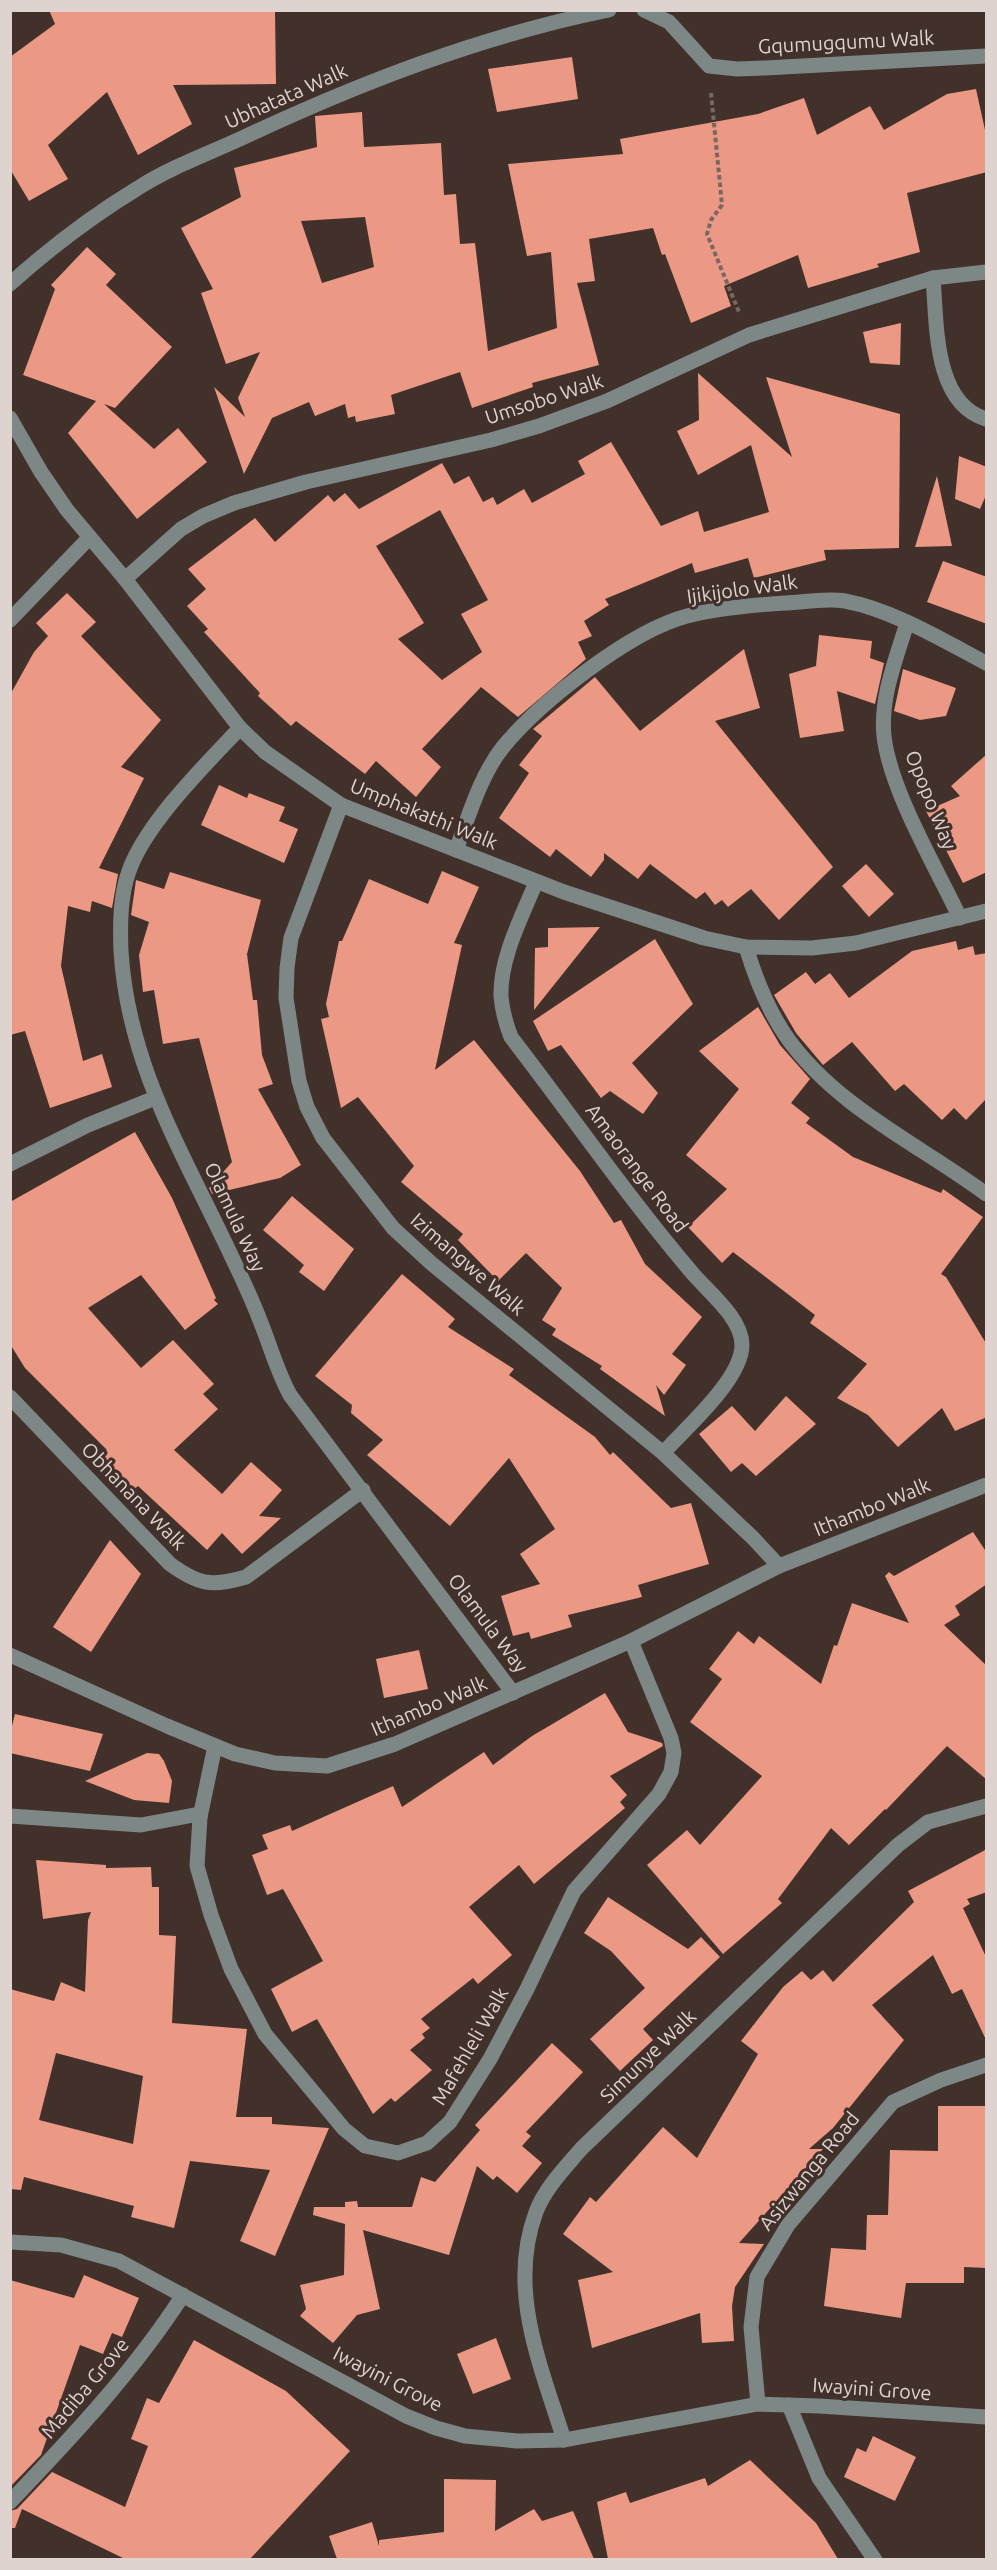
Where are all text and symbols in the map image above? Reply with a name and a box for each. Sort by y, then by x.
street label: Gqumugqumu Walk [757,25,935,58]
street label: Ubhatata Walk [221,58,351,133]
street label: Umsobo Walk [482,369,606,428]
street label: Ijikijolo Walk [685,569,799,608]
street label: Opopo Way [901,747,962,853]
street label: Umphakathi Walk [347,773,501,854]
street label: Amaorange Road [582,1099,693,1236]
street label: Olamula Way [200,1158,271,1275]
street label: Izimangwe Walk [406,1208,530,1320]
street label: Obhanana Walk [77,1437,191,1554]
street label: Ithambo Walk [810,1473,933,1540]
street label: Olamula Way [444,1569,533,1677]
street label: Ithambo Walk [367,1671,490,1740]
street label: Mafehleli Walk [427,1983,513,2109]
street label: Simunye Walk [595,2004,700,2107]
street label: Asizwanga Road [754,2107,863,2235]
street label: Madiba Grove [36,2333,133,2443]
street label: Iwayini Grove [330,2341,447,2416]
street label: Iwayini Grove [812,2373,932,2404]

